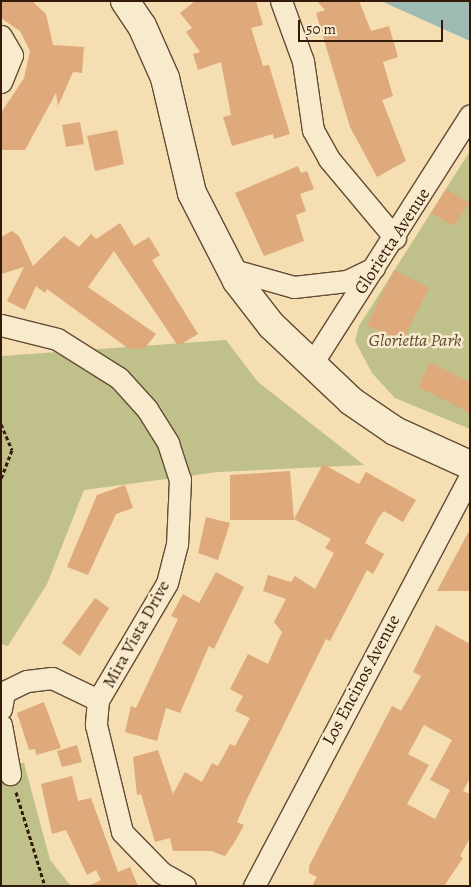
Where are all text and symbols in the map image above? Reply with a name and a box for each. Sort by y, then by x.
scale bar [301,10,446,42]
text: 50 m [306,19,336,39]
street label: Glorietta Avenue [350,184,434,298]
park label: Glorietta Park [368,329,462,351]
street label: Mira Vista Drive [98,576,174,692]
street label: Los Encinos Avenue [317,611,405,749]

